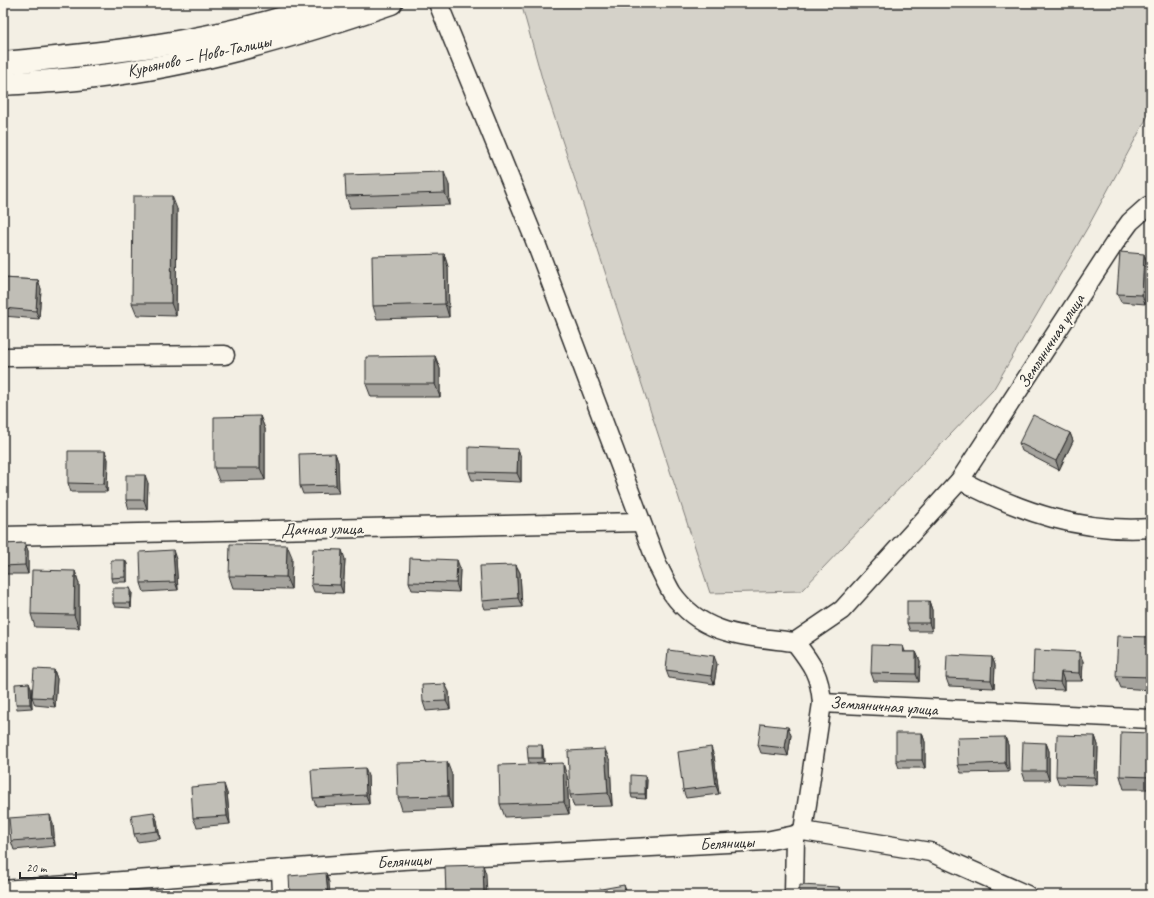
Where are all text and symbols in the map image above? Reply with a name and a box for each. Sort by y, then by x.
street label: Курьяново — Ново-Талицы [125,30,275,82]
street label: Земляничная улица [1013,289,1090,392]
street label: Дачная улица [281,518,365,540]
street label: Земляничная улица [830,692,940,720]
street label: Беляницы [700,831,757,855]
street label: Беляницы [376,849,434,873]
scale bar [20,854,76,880]
text: 20 m [26,860,48,876]

